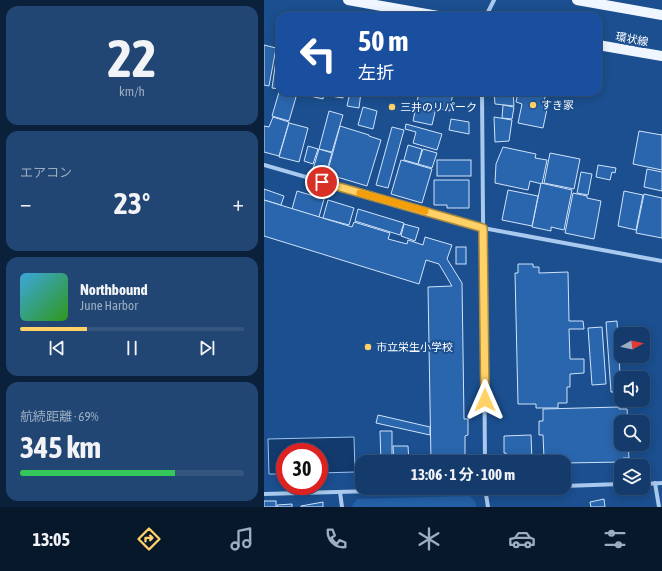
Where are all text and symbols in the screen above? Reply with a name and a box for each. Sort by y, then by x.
text: 50 m [358,25,408,57]
text: 22 [108,28,156,88]
icon: left [292,28,344,80]
street label: 環状線 [615,30,649,48]
text: 左折 [358,62,394,83]
text: km/h [119,84,145,99]
place label: すき家 [541,99,574,111]
marker: すき家 [528,100,538,110]
place label: 三井のリパーク [400,101,477,113]
marker: 三井のリパーク [387,102,397,112]
text: エアコン [20,165,72,180]
pin [305,165,339,199]
icon: arrive [311,171,333,193]
text: 23° [114,186,150,220]
text: − [20,190,31,216]
text: + [233,190,244,216]
text: Northbound [80,281,148,298]
text: June Harbor [80,298,138,313]
north arrow [614,327,650,363]
map controls [614,327,650,495]
icon: previous [46,337,68,359]
icon: pause [121,337,143,359]
icon: next [196,337,218,359]
place label: 市立栄生小学校 [376,341,453,353]
marker: 市立栄生小学校 [363,342,373,352]
button: sound [614,371,650,407]
position arrow [464,379,506,421]
text: 航続距離 · 69% [20,409,99,424]
button: search [614,415,650,451]
text: 345 km [20,430,101,464]
speed limit sign: 30 [276,443,328,495]
button: layers [614,459,650,495]
text: 13:06 · 1 分 · 100 m [411,466,515,483]
icon: directions [135,525,163,553]
icon: music [228,525,256,553]
icon: phone [322,525,350,553]
icon: climate [415,525,443,553]
icon: car [508,525,536,553]
icon: filters [601,525,629,553]
text: 13:05 [33,529,70,550]

